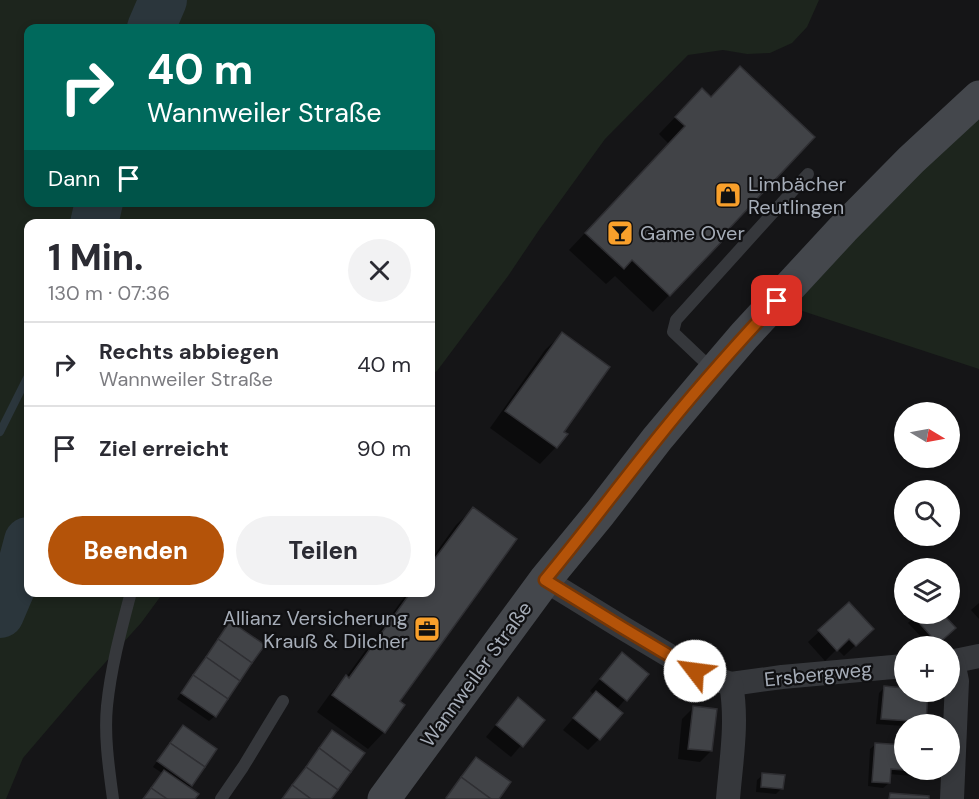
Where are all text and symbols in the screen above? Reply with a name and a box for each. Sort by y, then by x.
text: 40 m [147,42,253,97]
icon: right [48,48,126,126]
text: Wannweiler Straße [147,95,382,130]
icon: arrive [112,162,145,195]
text: Dann [48,164,100,193]
place label: Limbächer Reutlingen [748,171,846,220]
shop icon: Limbächer Reutlingen [713,180,743,210]
bar icon: Game Over [605,218,635,248]
place label: Game Over [640,220,745,246]
text: 1 Min. [48,234,143,281]
button: close [348,239,411,302]
pin [751,275,802,326]
text: 130 m · 07:36 [48,280,170,306]
icon: arrive [760,284,793,317]
text: Rechts abbiegen [99,337,279,366]
icon: right [48,348,81,381]
text: 40 m [357,350,411,379]
text: Wannweiler Straße [99,366,273,392]
north arrow [894,402,960,468]
map controls [894,402,960,780]
icon: arrive [48,432,81,465]
text: Ziel erreicht [99,434,229,463]
text: 90 m [357,434,411,463]
button: search [894,480,960,546]
button: Beenden [48,516,224,585]
button: Teilen [236,516,411,585]
button: layers [894,558,960,624]
street label: Wannweiler Straße [414,596,538,752]
place label: Allianz Versicherung Krauß & Dilcher [223,605,408,654]
office icon: Allianz Versicherung Krauß & Dilcher [412,614,442,644]
button: + [894,636,960,702]
position arrow [663,639,727,703]
street label: Ersbergweg [763,655,873,693]
button: − [894,714,960,780]

